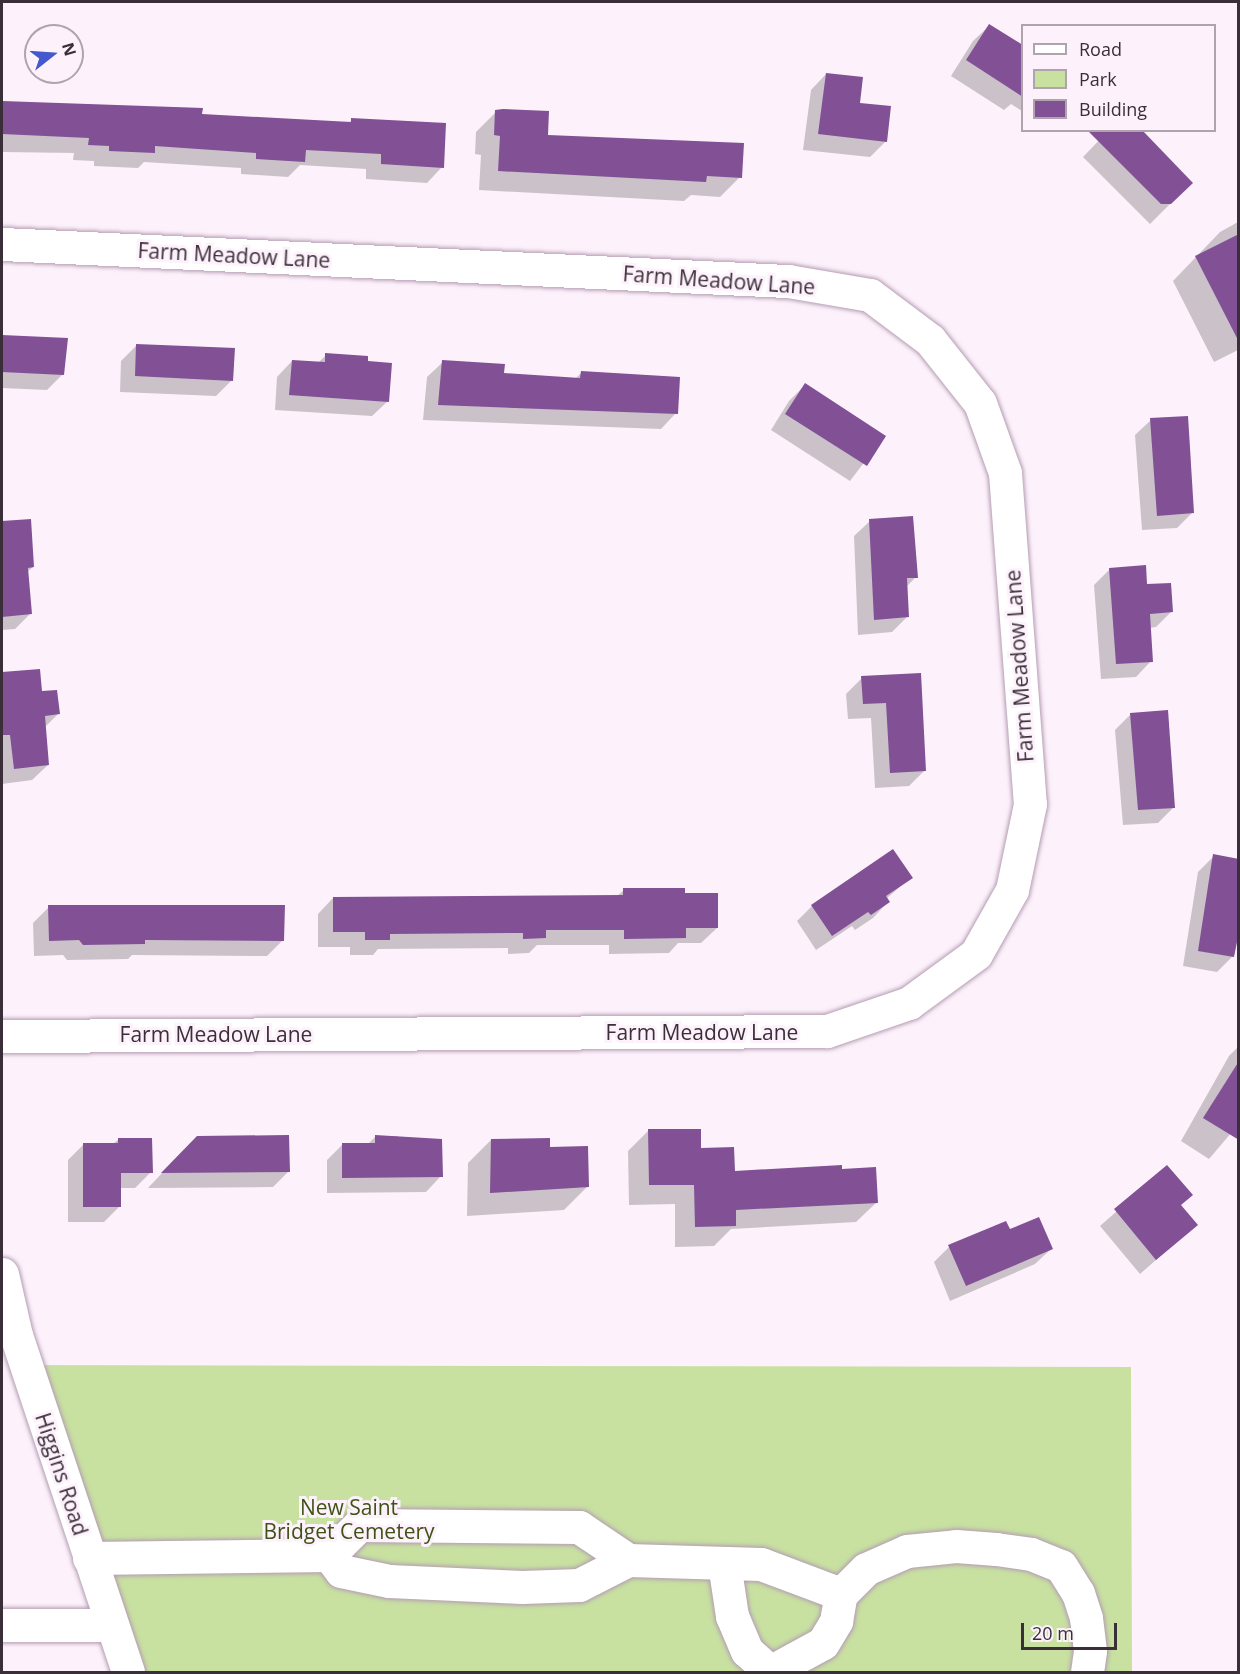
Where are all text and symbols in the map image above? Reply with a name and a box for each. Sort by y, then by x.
north arrow [24,24,84,84]
legend [1021,24,1216,132]
text: Road [1079,37,1122,61]
text: N [57,40,82,59]
text: Park [1079,67,1117,91]
text: Building [1079,97,1147,121]
street label: Farm Meadow Lane [137,237,331,273]
street label: Farm Meadow Lane [622,261,816,299]
street label: Farm Meadow Lane [1000,569,1038,763]
street label: Farm Meadow Lane [606,1019,798,1045]
street label: Farm Meadow Lane [120,1021,312,1047]
street label: Higgins Road [30,1410,94,1538]
park label: New Saint Bridget Cemetery [263,1494,435,1544]
scale bar [1024,1611,1120,1649]
text: 20 m [1032,1621,1074,1645]

